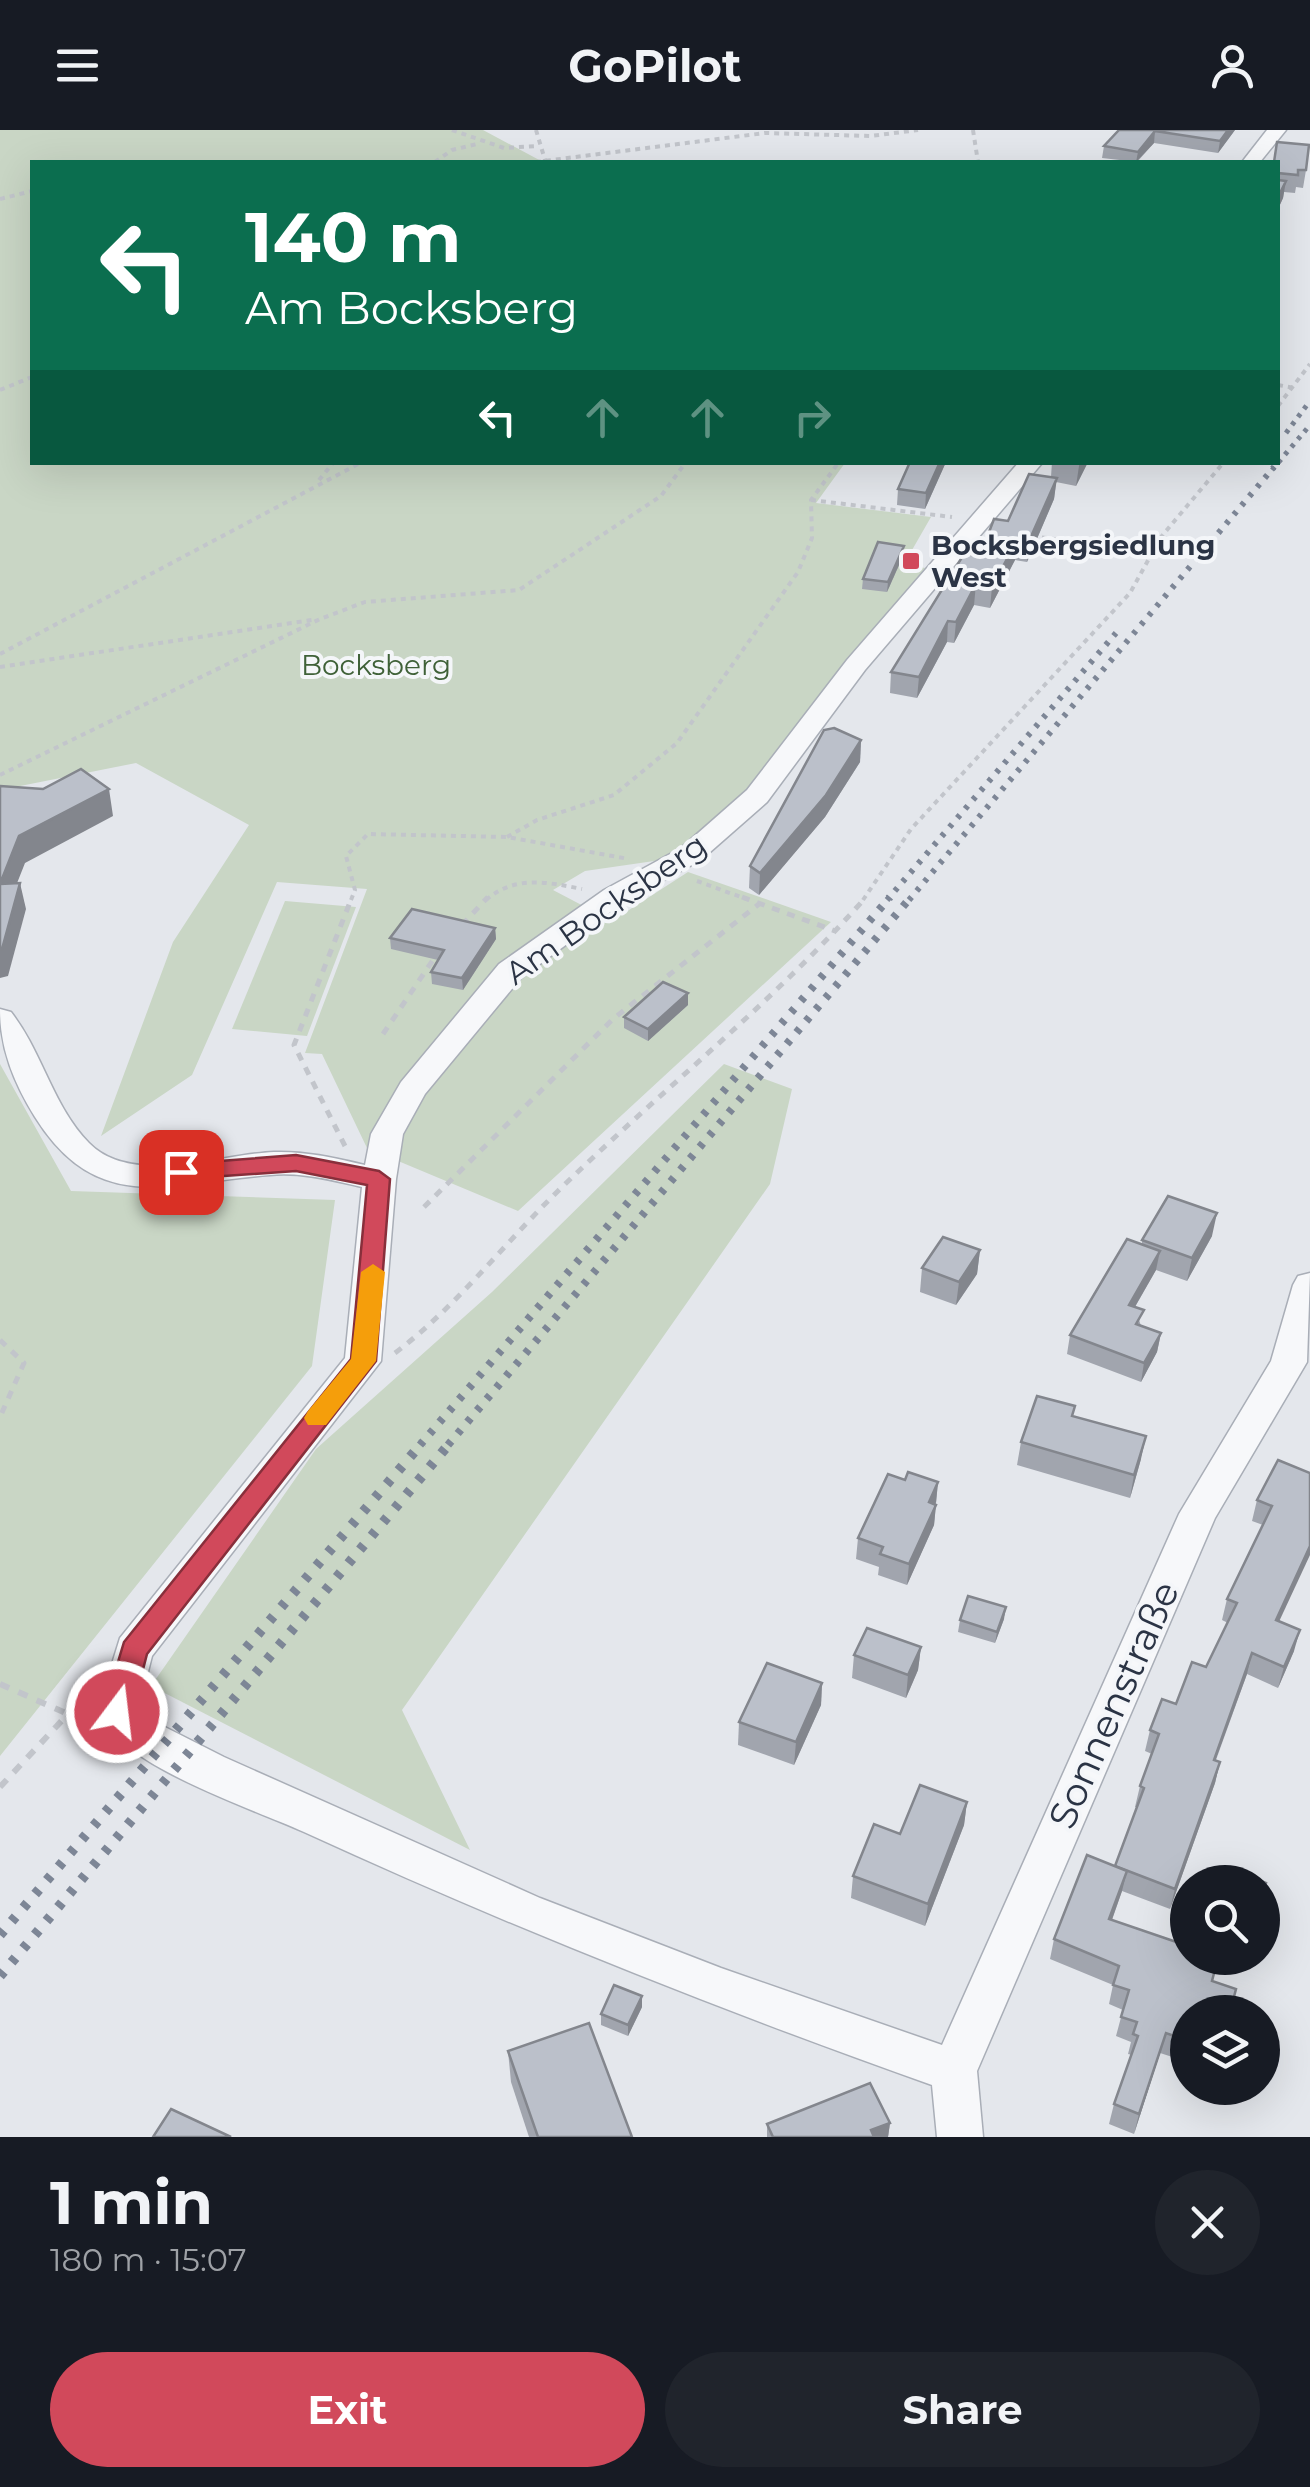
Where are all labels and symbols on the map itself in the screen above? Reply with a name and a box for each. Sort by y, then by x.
place label: Bocksbergsiedlung West [931,528,1215,594]
marker: Bocksbergsiedlung West [900,550,922,572]
park label: Bocksberg [301,648,451,682]
street label: Am Bocksberg [498,825,714,992]
pin [139,1130,224,1215]
street label: Sonnenstraße [1038,1574,1189,1836]
position arrow [65,1660,169,1764]

